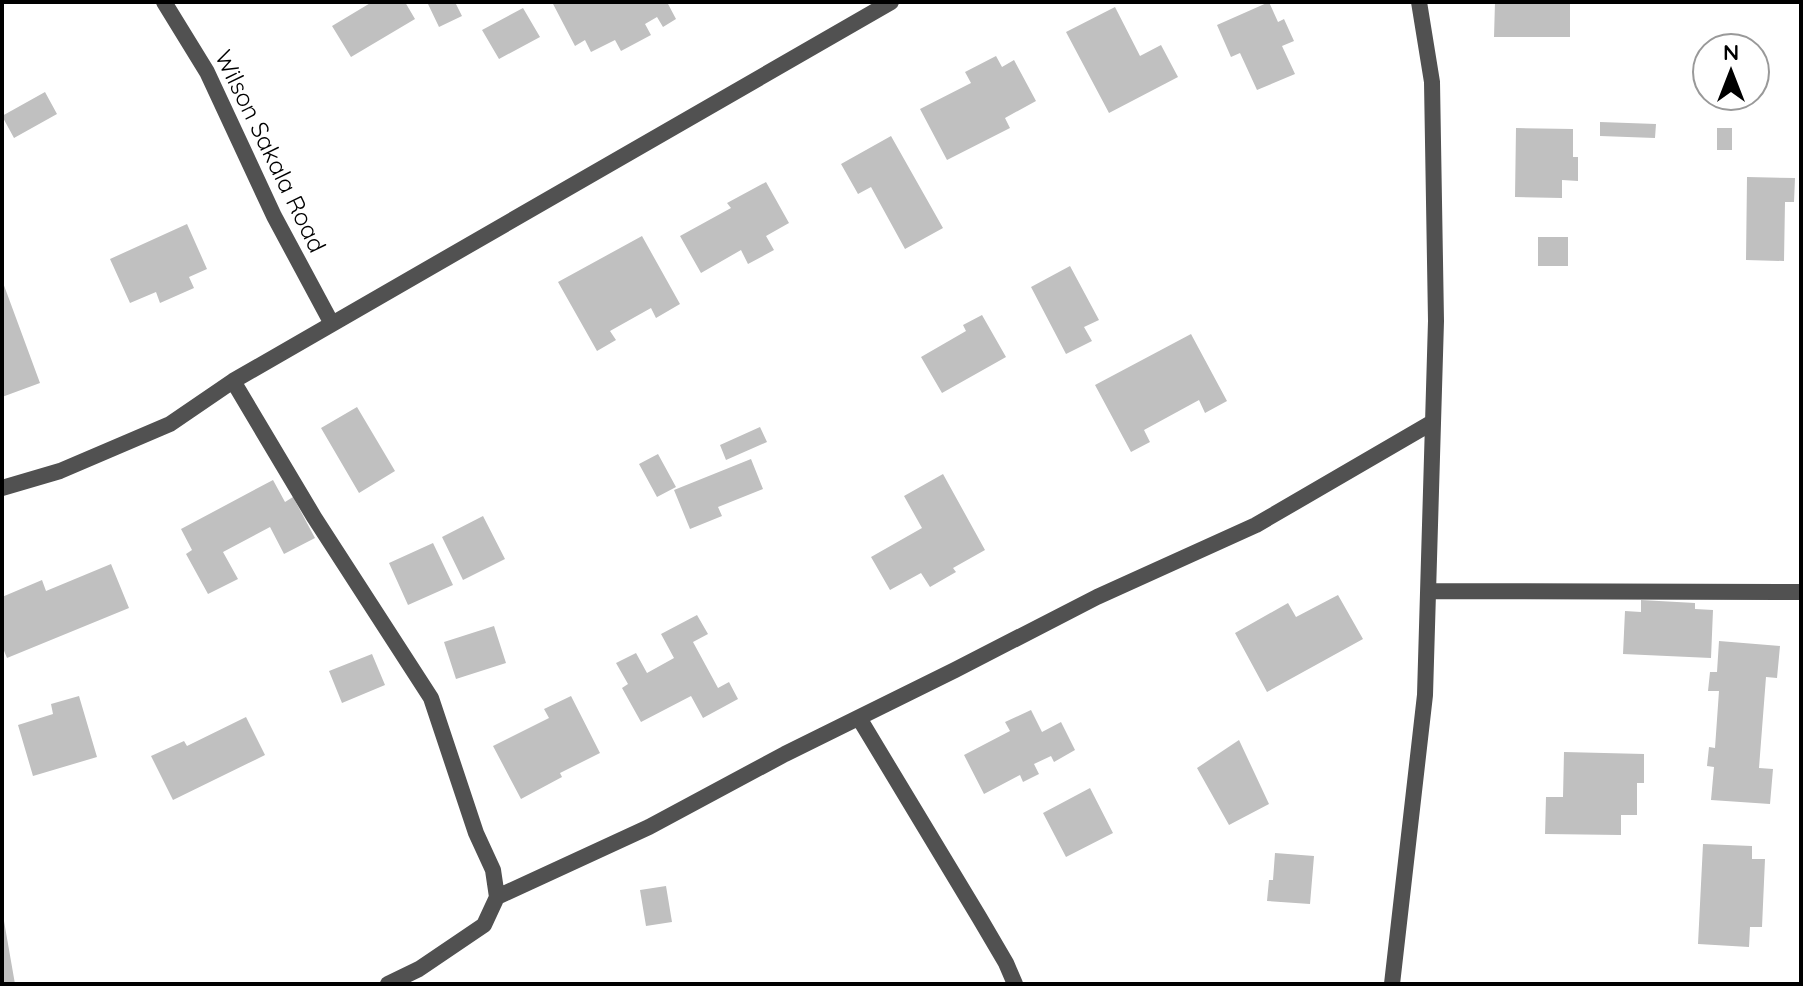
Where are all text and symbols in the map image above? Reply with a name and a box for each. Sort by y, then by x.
north arrow [1691,32,1771,112]
text: N [1723,38,1739,66]
street label: Wilson Sakala Road [209,45,333,257]

